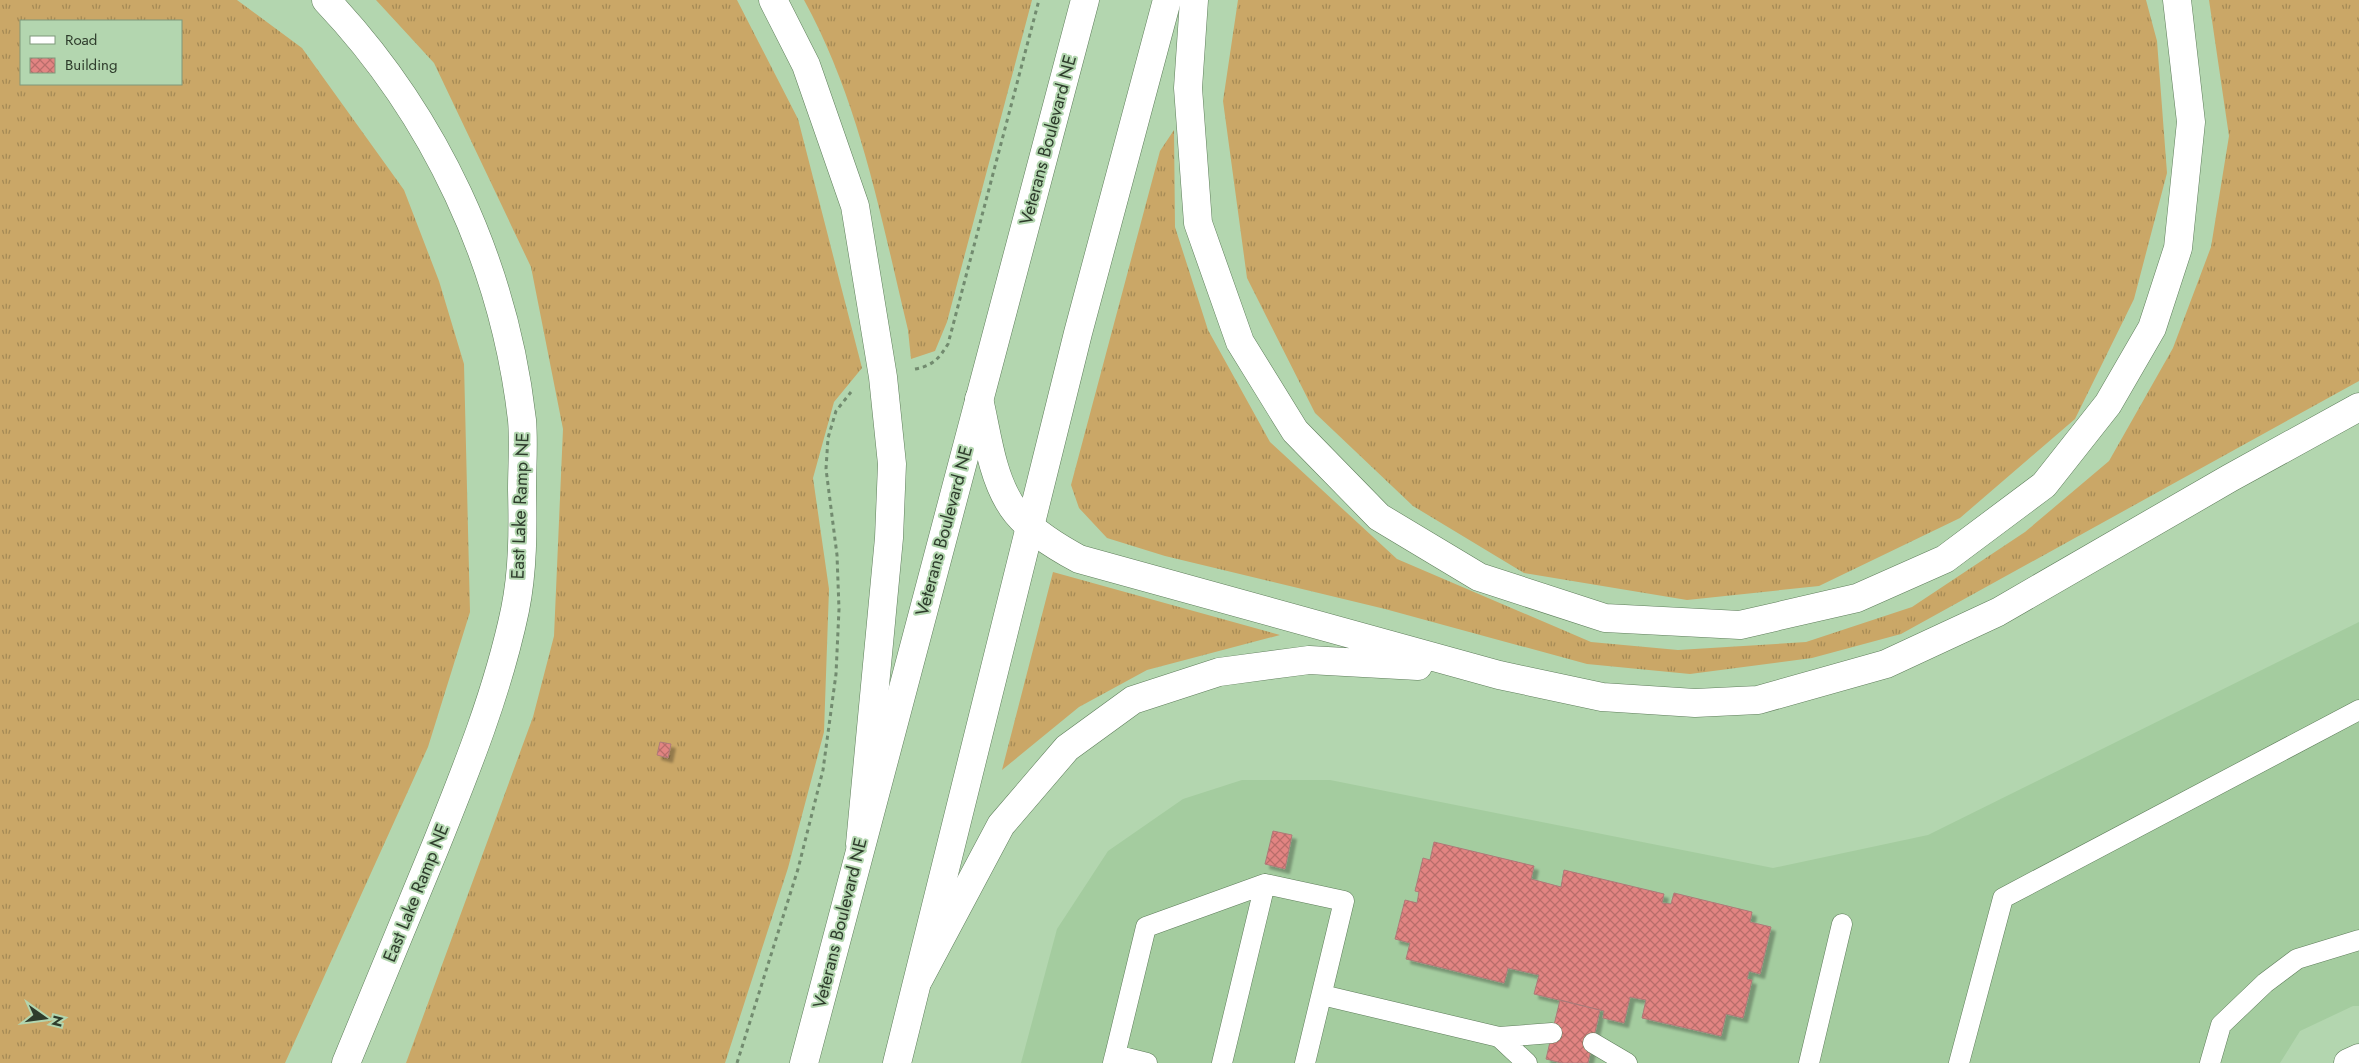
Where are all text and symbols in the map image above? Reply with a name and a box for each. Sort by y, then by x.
legend [20,20,182,85]
text: Road [65,29,97,51]
street label: Veterans Boulevard NE [1013,52,1083,228]
text: Building [65,54,117,76]
street label: East Lake Ramp NE [504,432,536,580]
street label: Veterans Boulevard NE [909,443,979,619]
street label: East Lake Ramp NE [376,820,456,966]
street label: Veterans Boulevard NE [806,835,874,1011]
north arrow [20,993,70,1043]
text: N [47,1013,69,1029]

